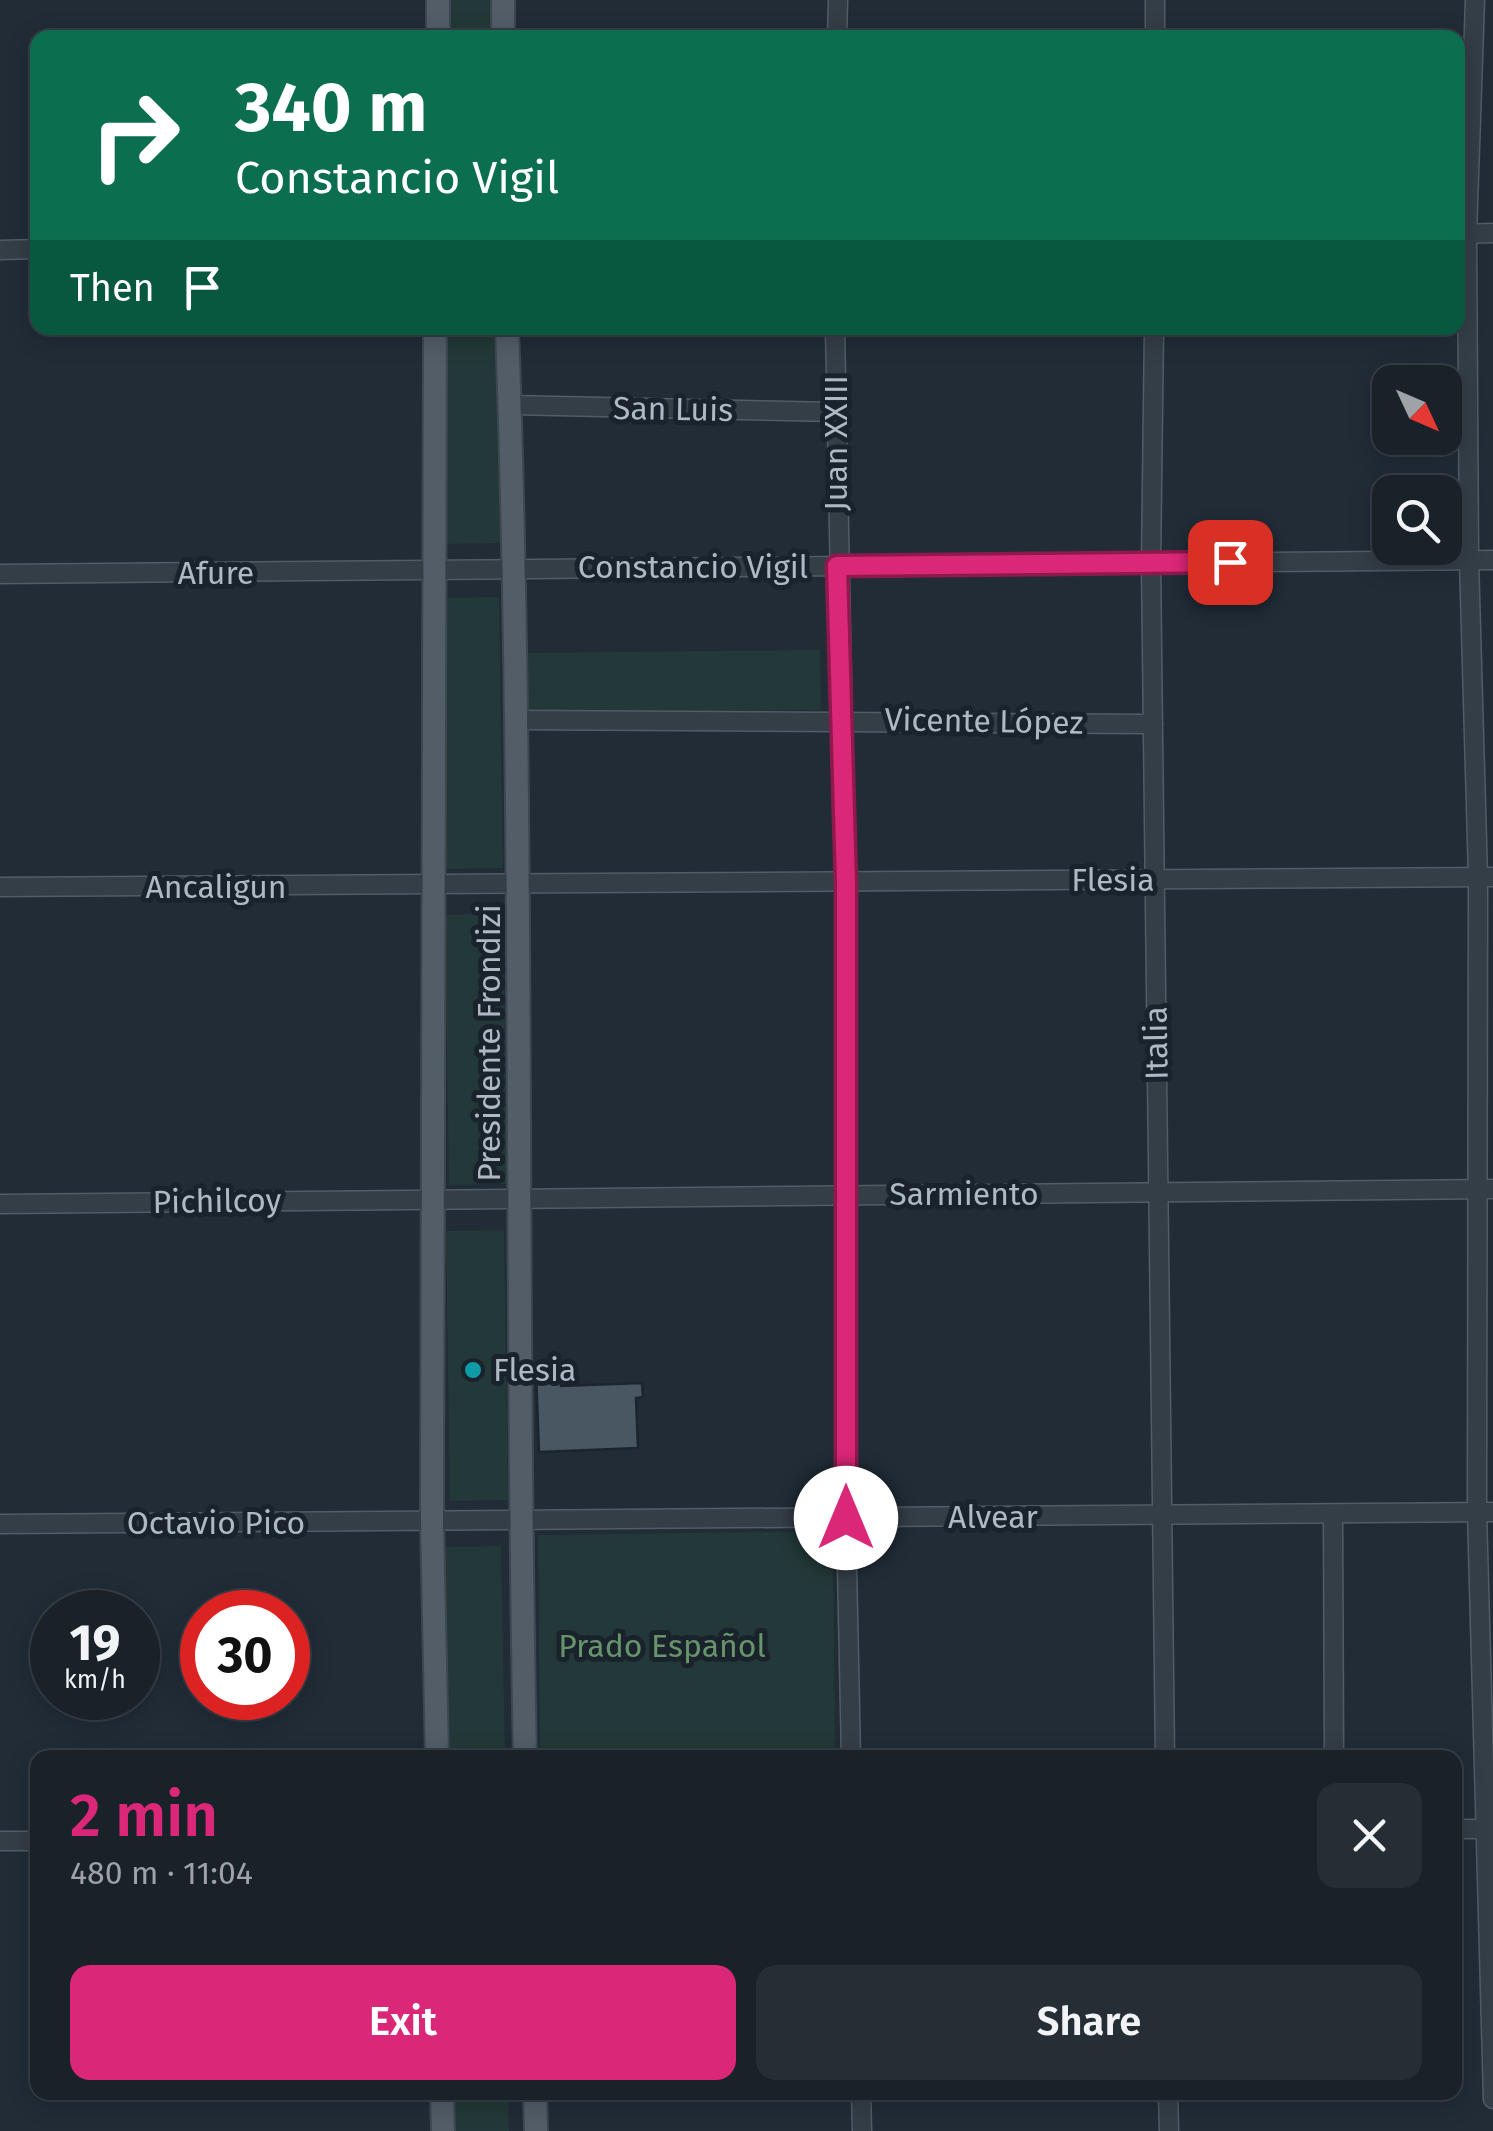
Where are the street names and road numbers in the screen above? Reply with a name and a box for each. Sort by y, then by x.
street label: Juan XXIII [817,375,855,511]
street label: San Luis [613,389,733,429]
street label: Constancio Vigil [578,548,808,586]
street label: Afure [178,554,254,592]
street label: Vicente López [884,700,1084,742]
street label: Flesia [1071,861,1155,899]
street label: Ancaligun [145,868,287,906]
street label: Presidente Frondizi [470,904,508,1182]
street label: Italia [1136,1006,1176,1080]
street label: Sarmiento [889,1175,1039,1213]
street label: Pichilcoy [152,1181,282,1221]
street label: Alvear [948,1498,1039,1536]
street label: Octavio Pico [127,1504,305,1542]

